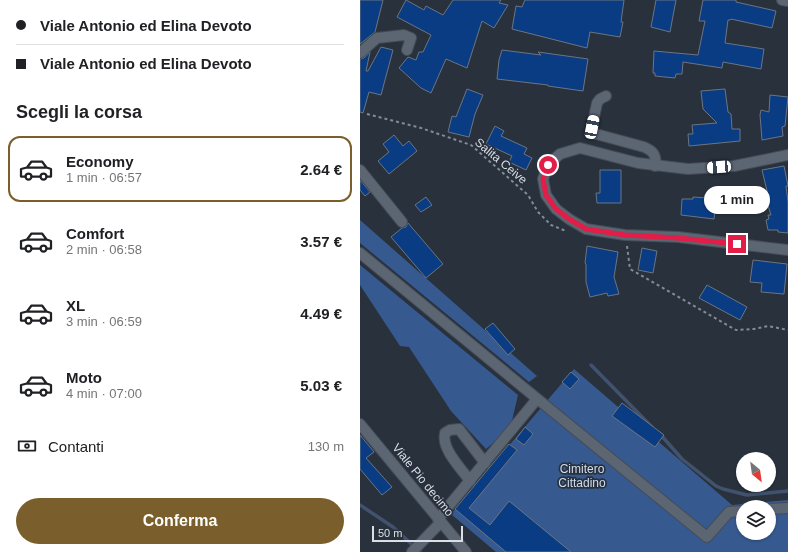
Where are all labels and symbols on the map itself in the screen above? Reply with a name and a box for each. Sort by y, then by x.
car [584,114,600,140]
street label: Salita Ceive [472,135,530,187]
route start [539,156,557,174]
car [707,160,731,174]
callout: 1 min [704,186,770,214]
route end [728,235,746,253]
street label: Viale Pio decimo [390,441,457,519]
north arrow [736,452,776,492]
park label: Cimitero Cittadino [558,462,606,490]
scale bar [372,524,463,543]

